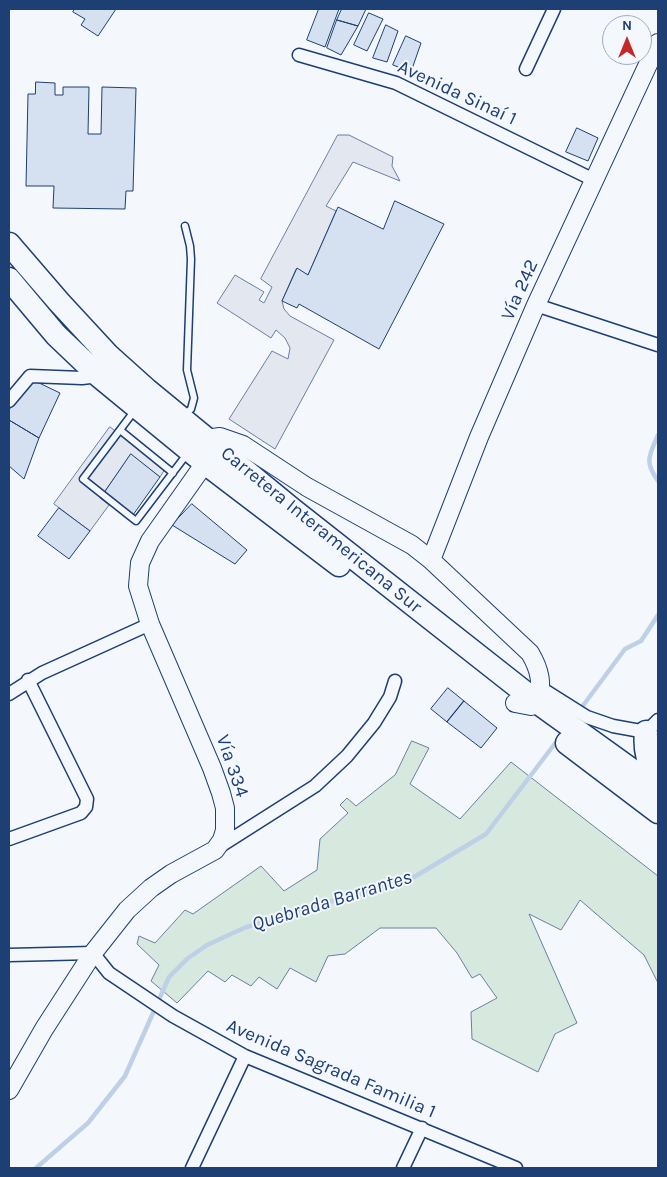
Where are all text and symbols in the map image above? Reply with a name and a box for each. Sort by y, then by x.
north arrow [602,15,652,65]
text: N [622,17,632,34]
street label: Avenida Sinaí 1 [394,55,520,131]
street label: Vía 242 [497,256,543,324]
street label: Carretera Interamericana Sur [216,442,426,618]
street label: Vía 334 [211,732,253,800]
water label: Quebrada Barrantes [249,865,415,937]
street label: Avenida Sagrada Familia 1 [223,1015,439,1123]

